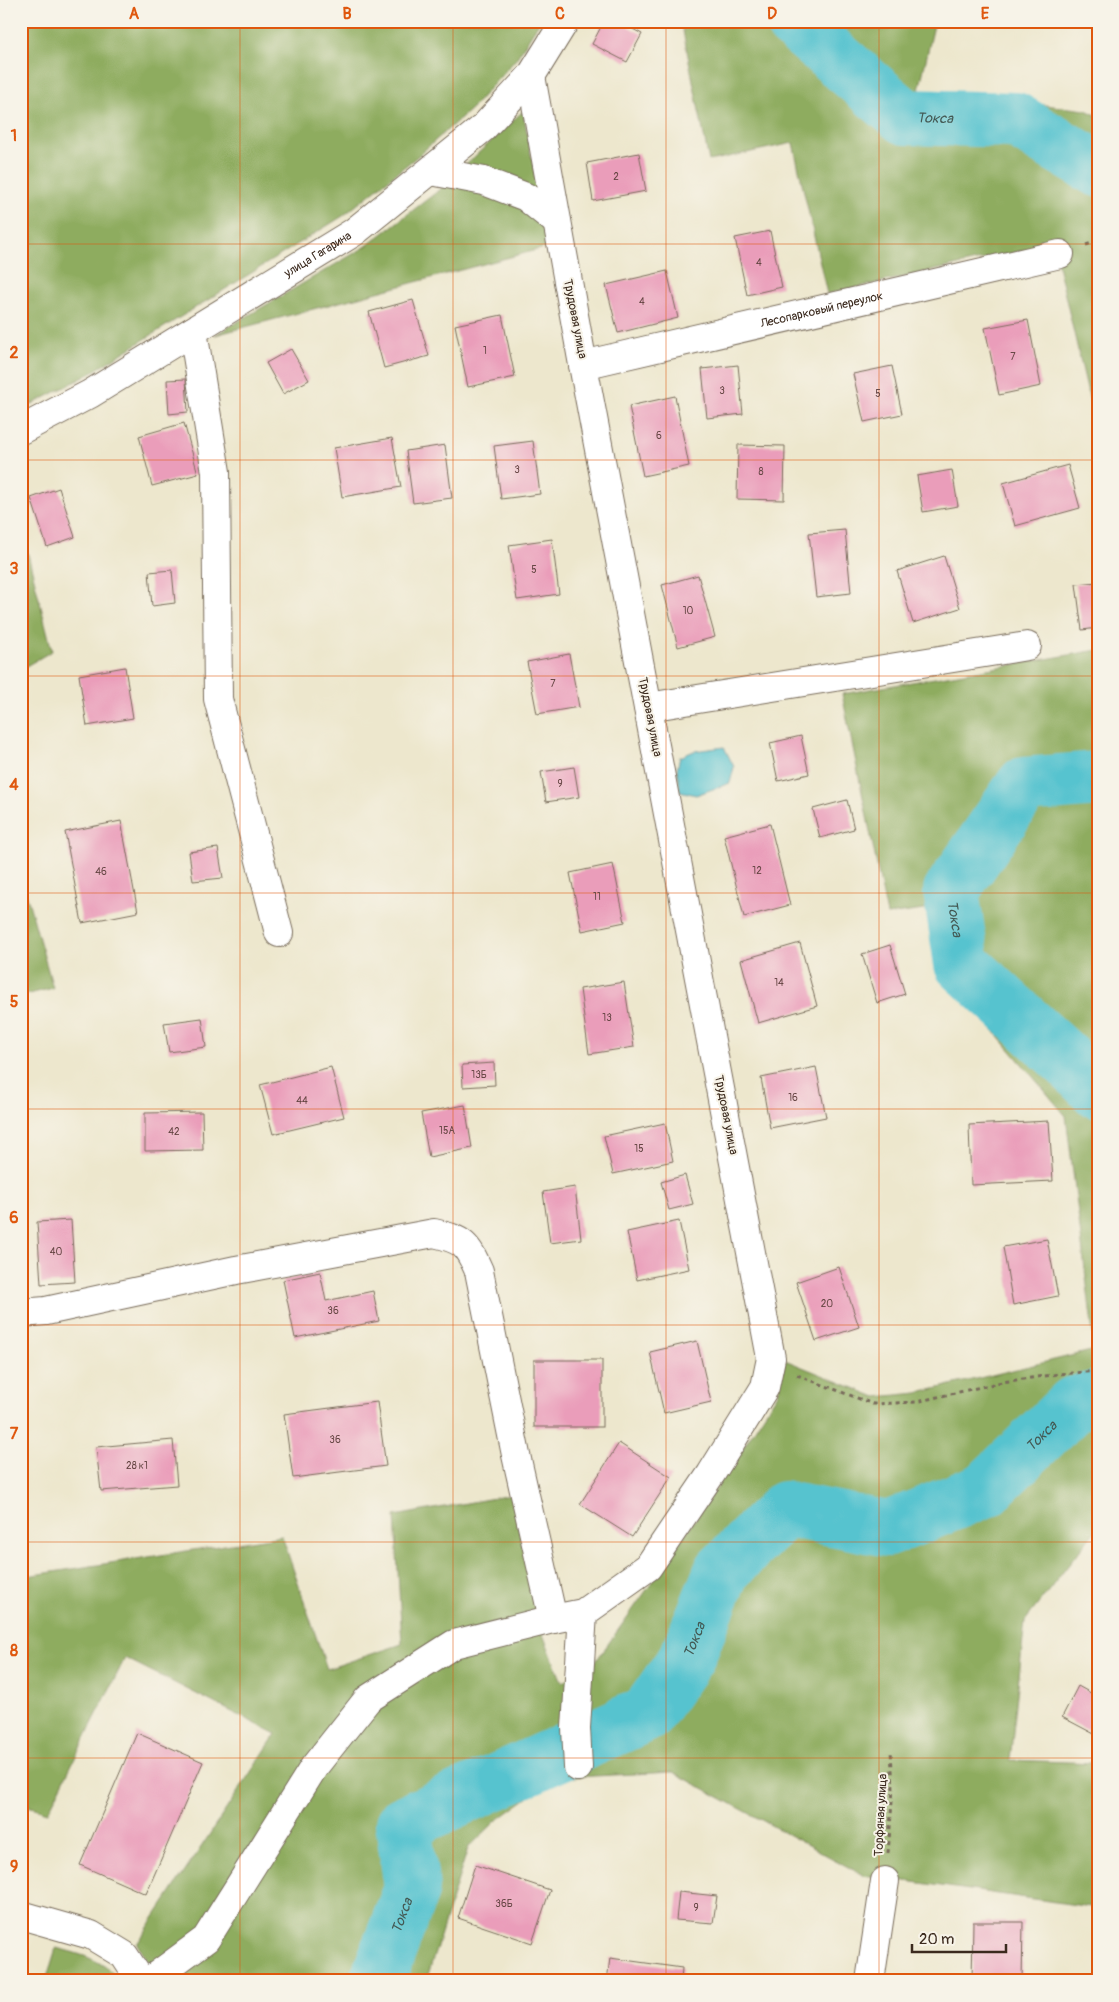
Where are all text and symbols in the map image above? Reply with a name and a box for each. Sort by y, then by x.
text: A [129,4,140,24]
text: B [342,4,352,24]
text: C [555,4,565,24]
text: D [767,4,777,24]
text: E [981,4,990,24]
water label: Токса [916,109,955,127]
text: 1 [11,126,17,146]
house number: 2 [613,171,619,183]
street label: улица Гагарина [280,228,354,281]
house number: 4 [756,257,762,269]
street label: Трудовая улица [560,278,590,360]
street label: Лесопарковый переулок [758,288,884,331]
house number: 4 [639,296,645,308]
text: 2 [10,343,19,363]
house number: 1 [483,345,487,357]
house number: 7 [1010,351,1016,363]
house number: 3 [719,385,725,397]
house number: 5 [875,388,881,400]
house number: 6 [656,430,662,442]
house number: 3 [514,464,520,476]
house number: 8 [758,466,764,478]
text: 3 [10,559,19,579]
house number: 5 [531,564,537,576]
house number: 10 [683,605,694,617]
street label: Трудовая улица [635,676,665,758]
house number: 7 [550,678,556,690]
text: 4 [9,775,19,795]
house number: 9 [557,778,563,790]
house number: 12 [752,865,762,877]
house number: 46 [95,866,107,878]
house number: 11 [593,891,601,903]
water label: Токса [944,900,967,939]
house number: 14 [774,977,784,989]
text: 5 [10,992,19,1012]
house number: 13 [602,1012,612,1024]
house number: 13Б [471,1069,487,1081]
street label: Трудовая улица [711,1074,741,1156]
house number: 16 [788,1092,798,1104]
house number: 44 [296,1095,308,1107]
house number: 15А [439,1125,455,1137]
house number: 42 [168,1126,180,1138]
house number: 15 [634,1143,644,1155]
text: 6 [9,1208,19,1228]
house number: 40 [50,1246,62,1258]
house number: 20 [821,1298,833,1310]
house number: 36 [327,1305,339,1317]
water label: Токса [1022,1416,1061,1454]
text: 7 [10,1424,19,1444]
house number: 36 [329,1434,341,1446]
house number: 28 к1 [126,1460,148,1472]
water label: Токса [679,1618,709,1660]
text: 8 [10,1641,18,1661]
street label: Торфяная улица [871,1773,891,1857]
text: 9 [10,1857,18,1877]
water label: Токса [387,1894,417,1935]
house number: 36Б [495,1898,513,1910]
house number: 9 [693,1902,699,1914]
scale bar [912,1922,1005,1954]
text: 20 m [919,1930,954,1949]

